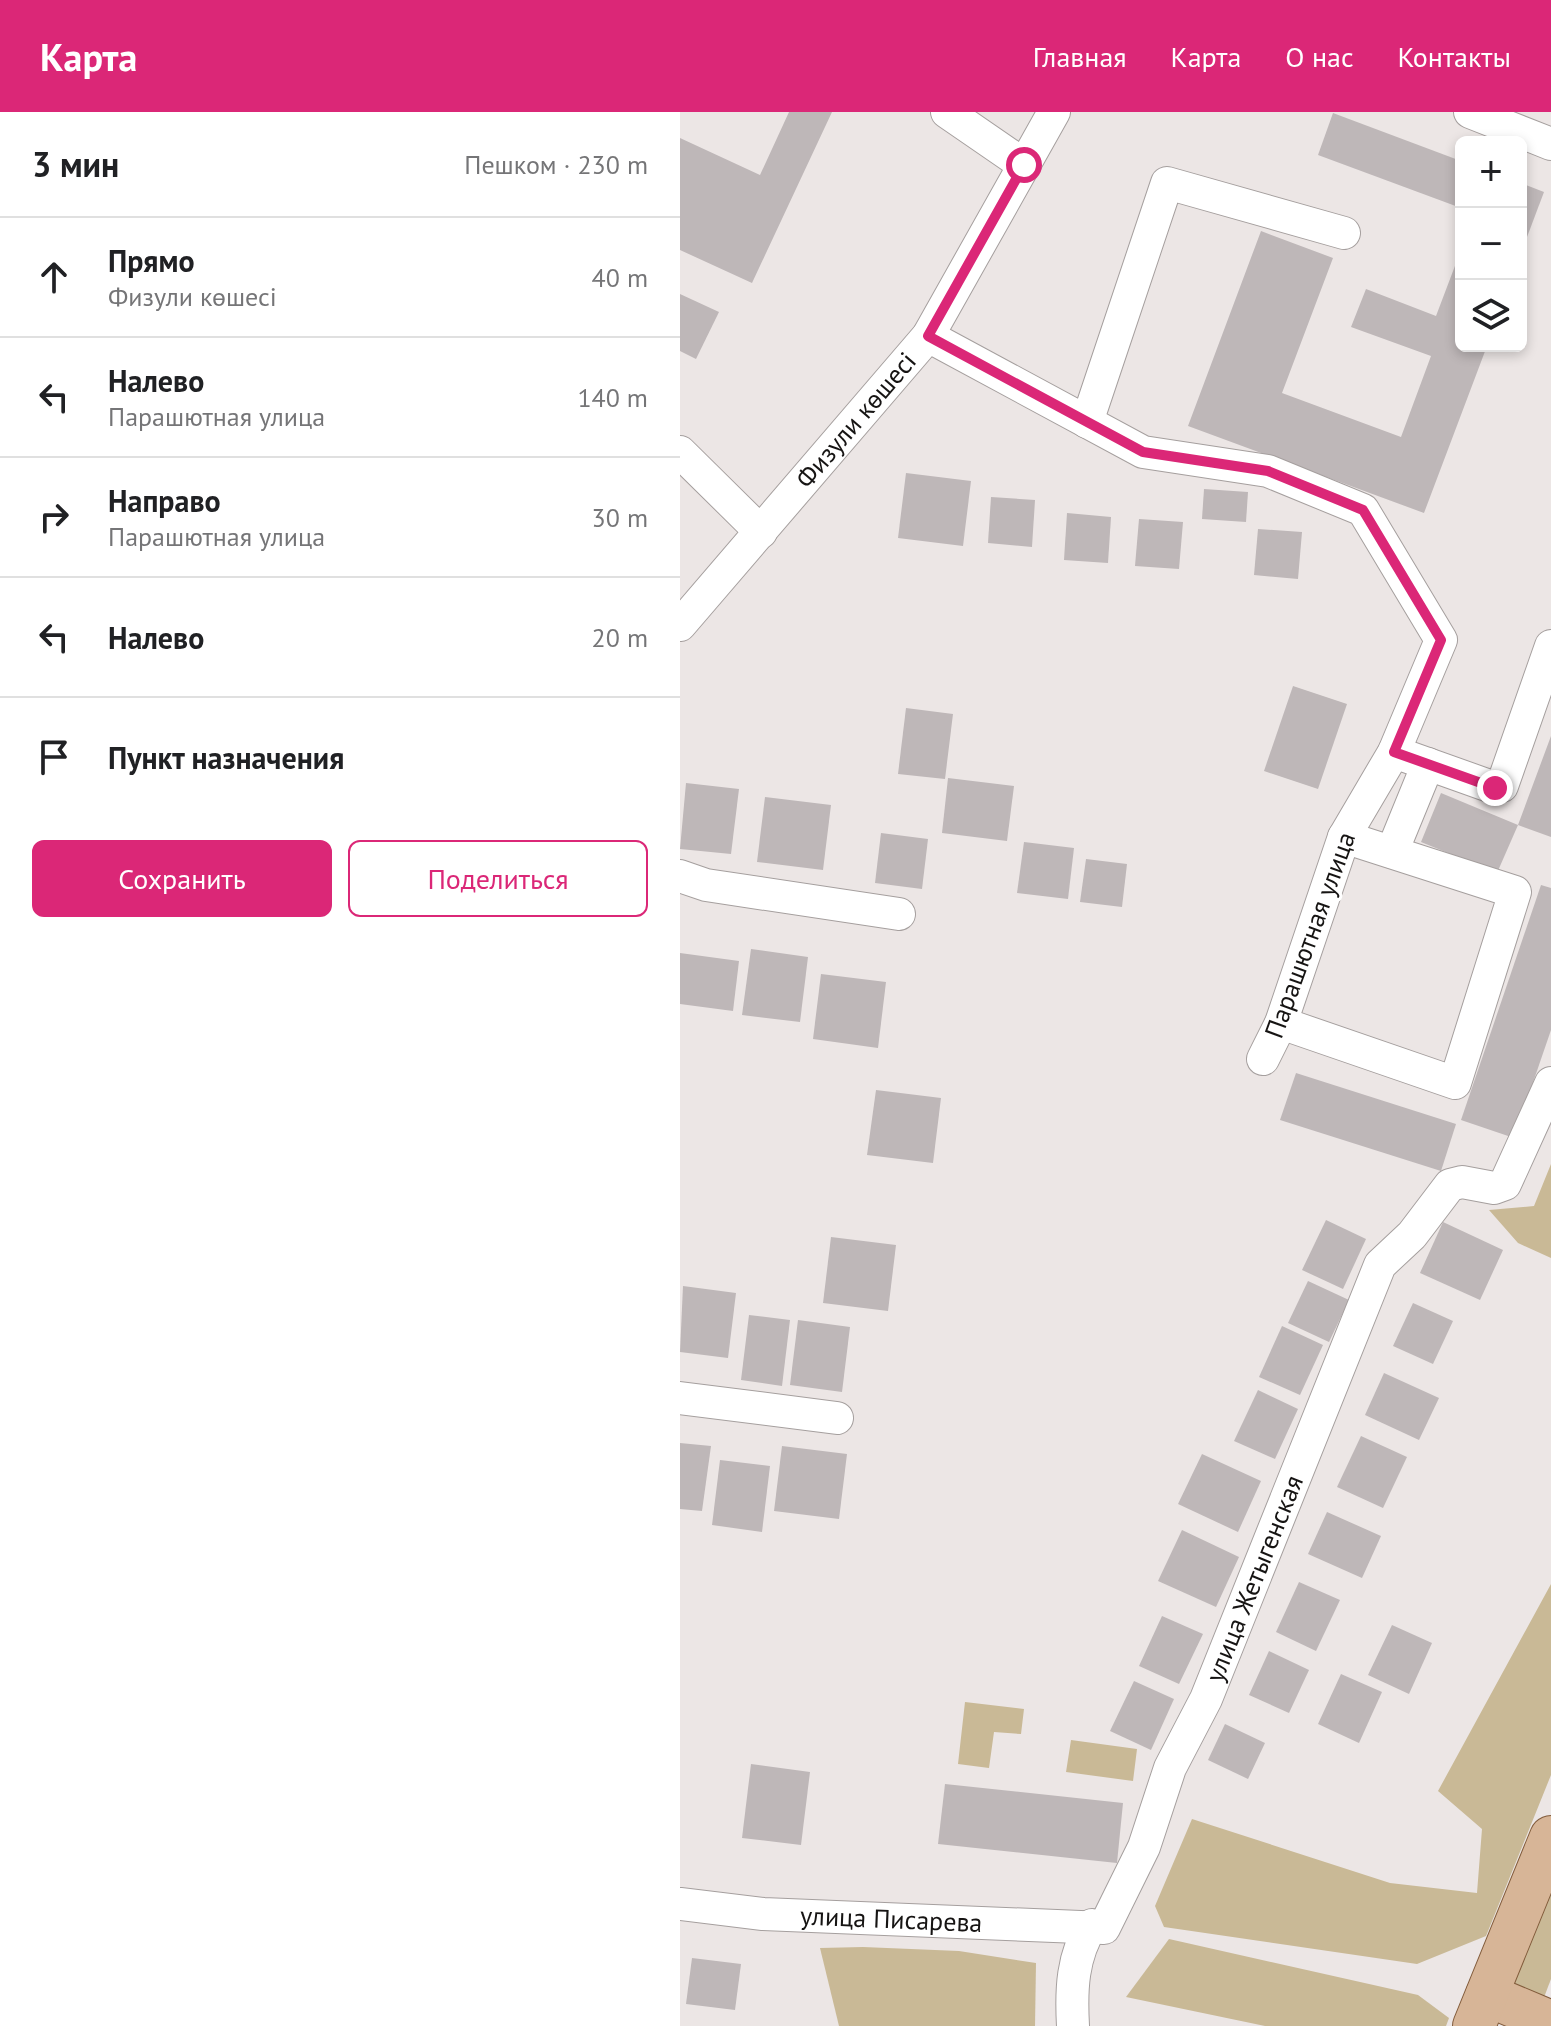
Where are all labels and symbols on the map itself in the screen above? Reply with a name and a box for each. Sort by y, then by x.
route start [1006,147,1042,183]
street label: Физули көшесі [788,345,923,495]
route end [1477,770,1513,806]
street label: Парашютная улица [1257,827,1362,1043]
street label: улица Жетыгенская [1198,1470,1310,1687]
street label: улица Писарева [800,1899,983,1939]

